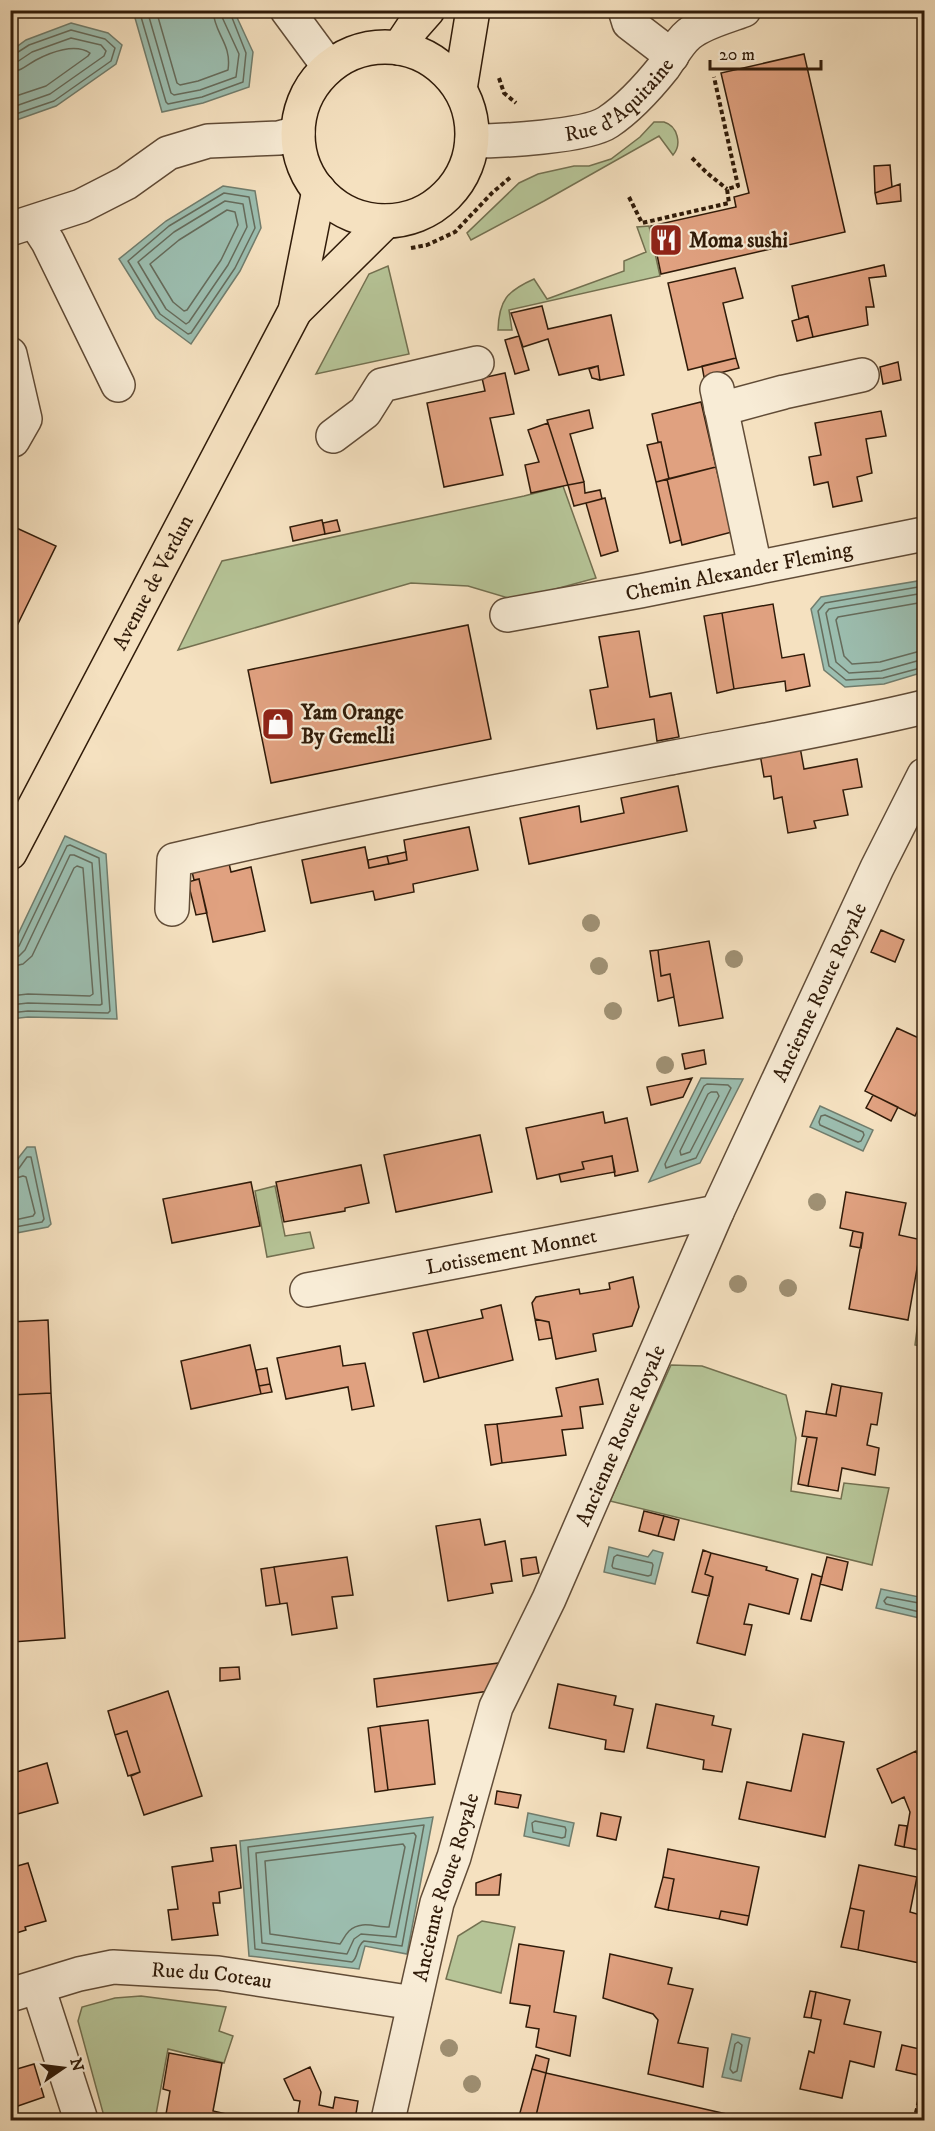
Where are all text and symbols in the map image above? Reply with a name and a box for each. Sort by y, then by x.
scale bar [710,33,821,71]
text: 20 m [719,44,755,66]
street label: Rue d'Aquitaine [563,53,680,148]
restaurant icon: Moma sushi [648,222,684,258]
place label: Moma sushi [689,228,788,254]
street label: Avenue de Verdun [107,511,200,655]
street label: Chemin Alexander Fleming [624,537,855,607]
place label: Yam Orange By Gemelli [300,700,404,750]
shop icon: Yam Orange By Gemelli [260,706,296,742]
street label: Ancienne Route Royale [767,898,873,1086]
street label: Lotissement Monnet [424,1223,599,1281]
street label: Ancienne Route Royale [570,1341,672,1530]
street label: Ancienne Route Royale [408,1790,485,1984]
street label: Rue du Coteau [151,1957,274,1995]
north arrow [33,2038,93,2098]
text: N [65,2056,88,2073]

